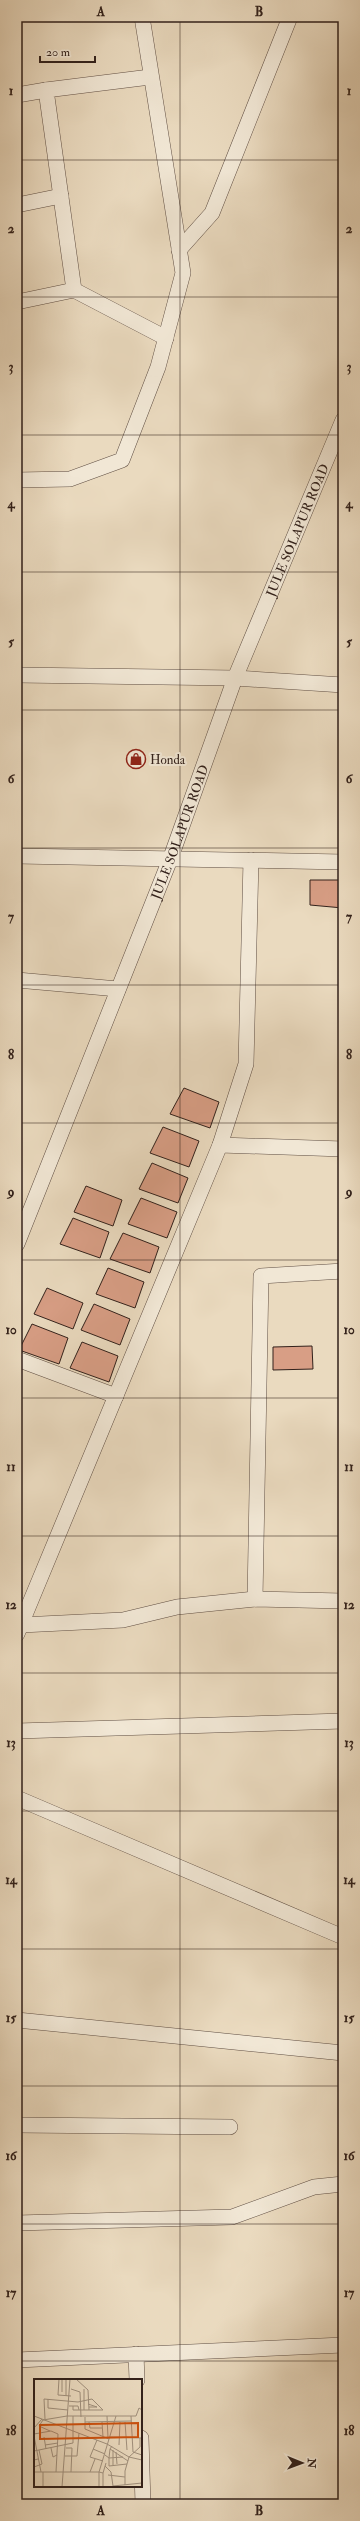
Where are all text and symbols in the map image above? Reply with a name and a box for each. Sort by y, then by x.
text: A [96,4,106,20]
text: B [255,4,263,20]
scale bar [40,38,95,64]
text: 20 m [46,45,71,60]
text: 1 [9,83,14,99]
text: 1 [347,83,352,99]
text: 2 [8,221,15,237]
text: 2 [346,221,353,237]
text: 3 [9,359,14,375]
text: 3 [347,359,352,375]
street label: JULE SOLAPUR ROAD [263,462,333,600]
text: 4 [6,496,15,512]
text: 4 [344,496,353,512]
text: 5 [8,634,14,650]
text: 5 [346,634,352,650]
shop icon: Honda [125,748,147,770]
place label: Honda [150,752,186,768]
street label: JULE SOLAPUR ROAD [148,763,212,903]
text: 6 [8,771,16,787]
text: 6 [346,771,354,787]
text: 7 [8,909,15,925]
text: 7 [346,909,353,925]
text: 8 [8,1047,14,1063]
text: 8 [346,1047,352,1063]
text: 9 [6,1184,15,1200]
text: 9 [344,1184,353,1200]
text: 10 [5,1322,17,1338]
text: 10 [343,1322,355,1338]
text: 11 [6,1459,16,1475]
text: 11 [344,1459,354,1475]
text: 12 [5,1597,17,1613]
text: 12 [343,1597,355,1613]
text: 13 [6,1735,16,1751]
text: 13 [344,1735,354,1751]
text: 14 [5,1872,18,1888]
text: 14 [343,1872,356,1888]
text: 15 [6,2010,16,2026]
text: 15 [344,2010,354,2026]
text: 16 [5,2148,18,2164]
text: 16 [343,2148,356,2164]
text: 17 [6,2285,17,2301]
text: 17 [344,2285,355,2301]
inset map [34,2379,142,2487]
text: 18 [6,2423,16,2439]
text: 18 [344,2423,354,2439]
north arrow [282,2443,322,2483]
text: N [305,2457,318,2469]
text: A [96,2503,106,2519]
text: B [255,2503,263,2519]

